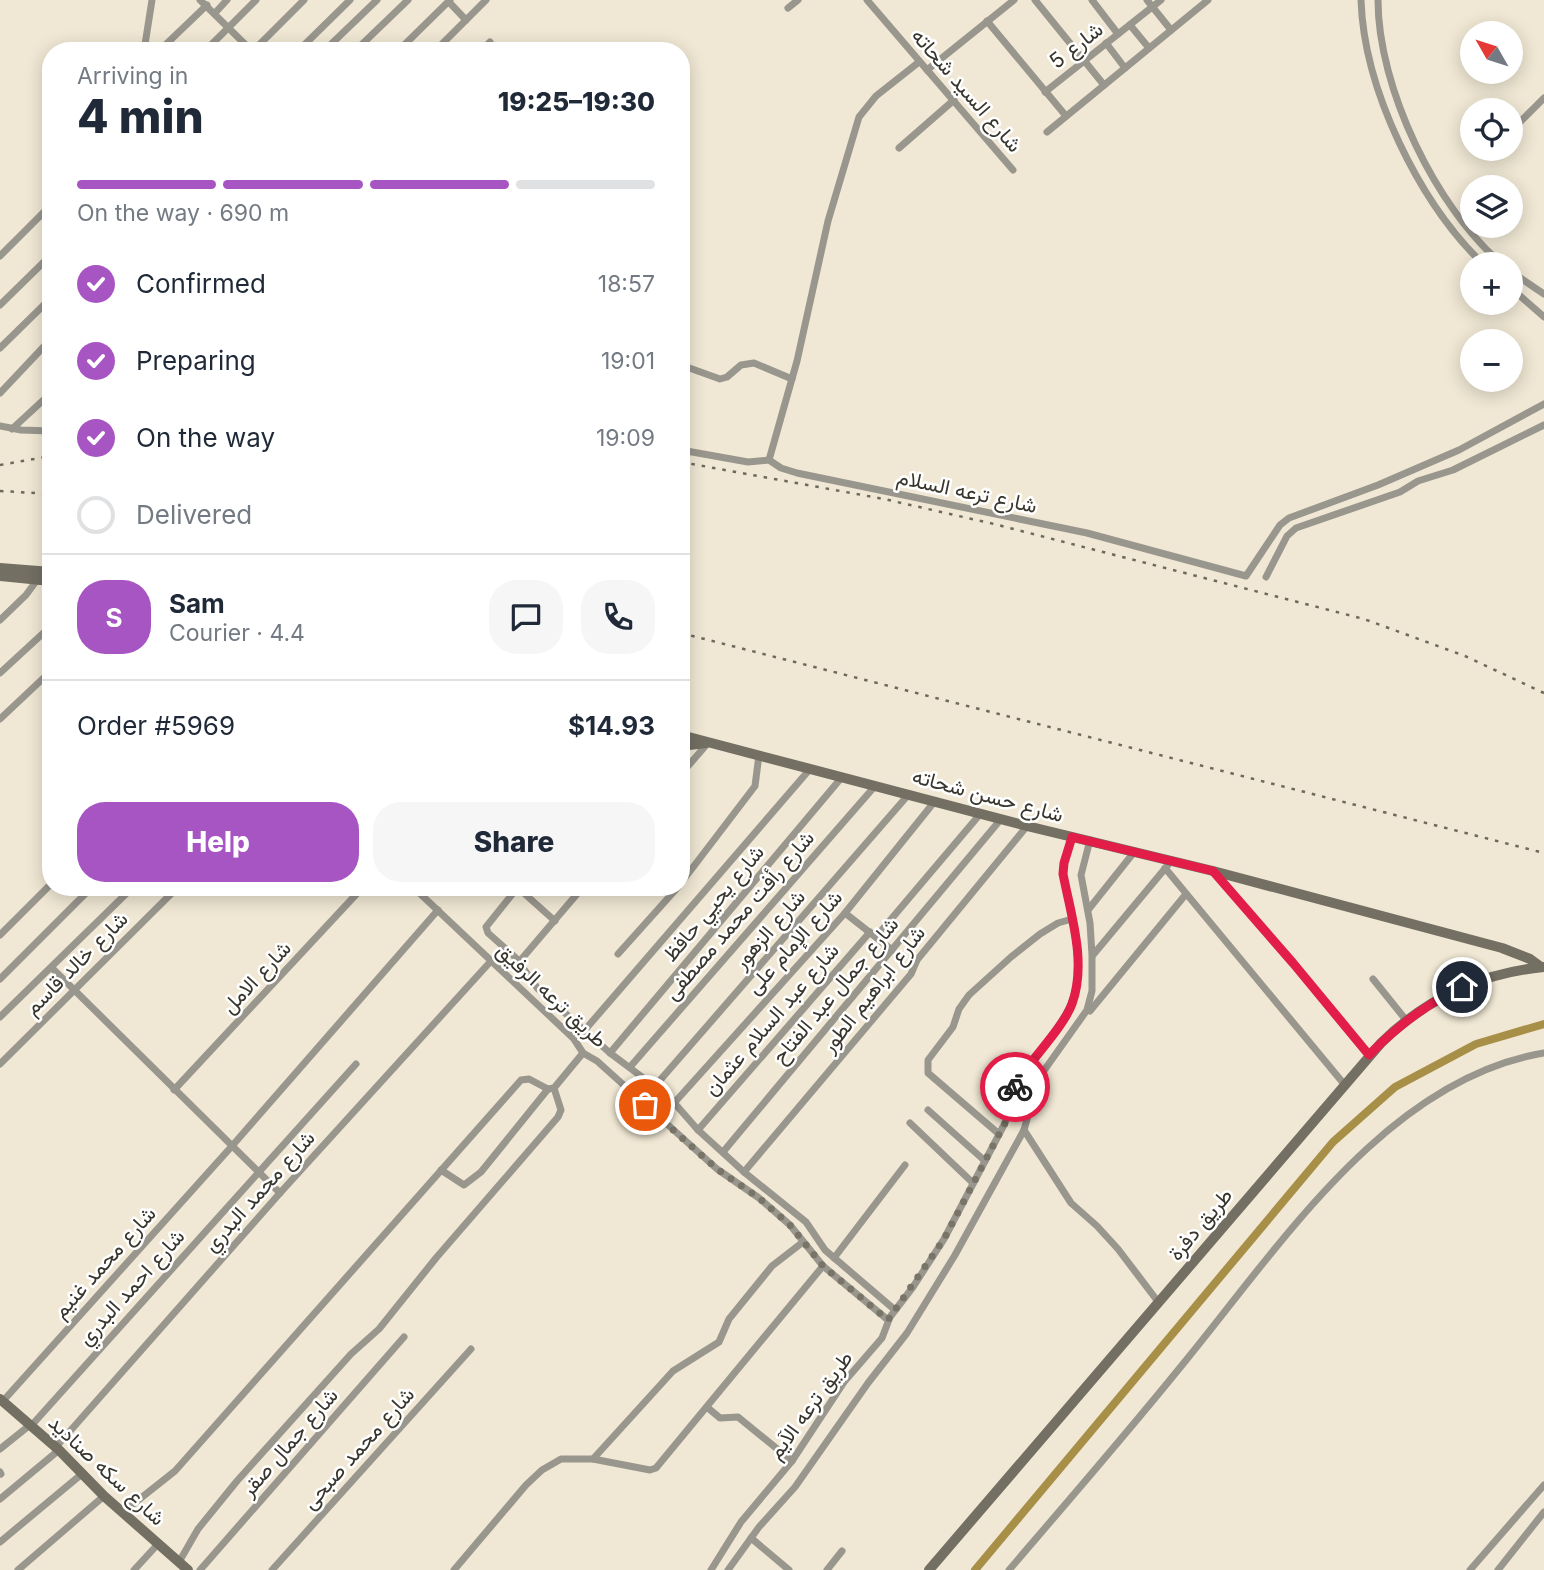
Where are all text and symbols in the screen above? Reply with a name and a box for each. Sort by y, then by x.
street label: شارع 5 [1044,16,1109,75]
north arrow [1460,21,1522,84]
map controls [1460,21,1523,392]
street label: شارع السيد شحاته [905,23,1028,158]
text: Arriving in [77,62,188,90]
text: 19:25–19:30 [498,86,655,117]
text: 4 min [77,88,204,144]
button: locate [1460,98,1523,161]
button: layers [1460,175,1523,238]
text: On the way · 690 m [77,199,289,227]
button: + [1460,252,1523,315]
icon: check [77,265,115,303]
text: Confirmed [136,268,266,299]
text: 18:57 [598,270,655,298]
button: − [1460,329,1523,392]
icon: check [77,342,115,380]
text: Preparing [136,345,256,376]
text: 19:01 [601,347,655,375]
icon: check [77,419,115,457]
text: On the way [136,422,275,453]
text: 19:09 [596,424,655,452]
street label: شارع ترعه السلام [894,464,1039,520]
text: Delivered [136,499,252,530]
button: chat [489,580,563,654]
button: phone [581,580,655,654]
text: Sam [169,588,225,619]
text: S [105,602,123,633]
text: Courier · 4.4 [169,619,305,647]
text: Order #5969 [77,710,235,741]
text: $14.93 [568,710,655,741]
street label: شارع حسن شحاته [909,763,1066,829]
button: Help [77,802,359,882]
button: Share [373,802,655,882]
street label: شارع رأفت محمد مصطفى [659,825,821,1006]
street label: شارع يحيي حافظ [657,840,773,969]
street label: شارع الزهور [727,884,812,976]
street label: شارع الإمام على [741,885,849,1000]
street label: شارع خالد قاسم [19,906,134,1021]
street label: شارع جمال عبد الفتاح [766,912,905,1070]
street label: شارع ابراهيم الطور [815,921,932,1059]
street label: شارع الامل [216,935,297,1020]
street label: طريق ترعه الرفيق [491,937,612,1053]
street label: شارع عبد السلام عثمان [698,938,845,1101]
pin [1432,957,1492,1017]
icon: home [1443,968,1481,1006]
courier [980,1052,1050,1122]
icon: bike [996,1068,1034,1106]
pin [615,1075,675,1135]
icon: bag [626,1086,664,1124]
street label: شارع محمد البدري [198,1125,324,1260]
street label: طريق دفرة [1163,1183,1238,1266]
street label: شارع محمد غنيم [47,1201,162,1324]
street label: شارع احمد البدري [72,1224,193,1354]
street label: طريق ترعه الآيم [762,1346,859,1465]
street label: شارع محمد صبحى [297,1382,421,1516]
street label: شارع جمال صقر [235,1383,344,1503]
street label: شارع سكه صناديد [42,1410,170,1532]

